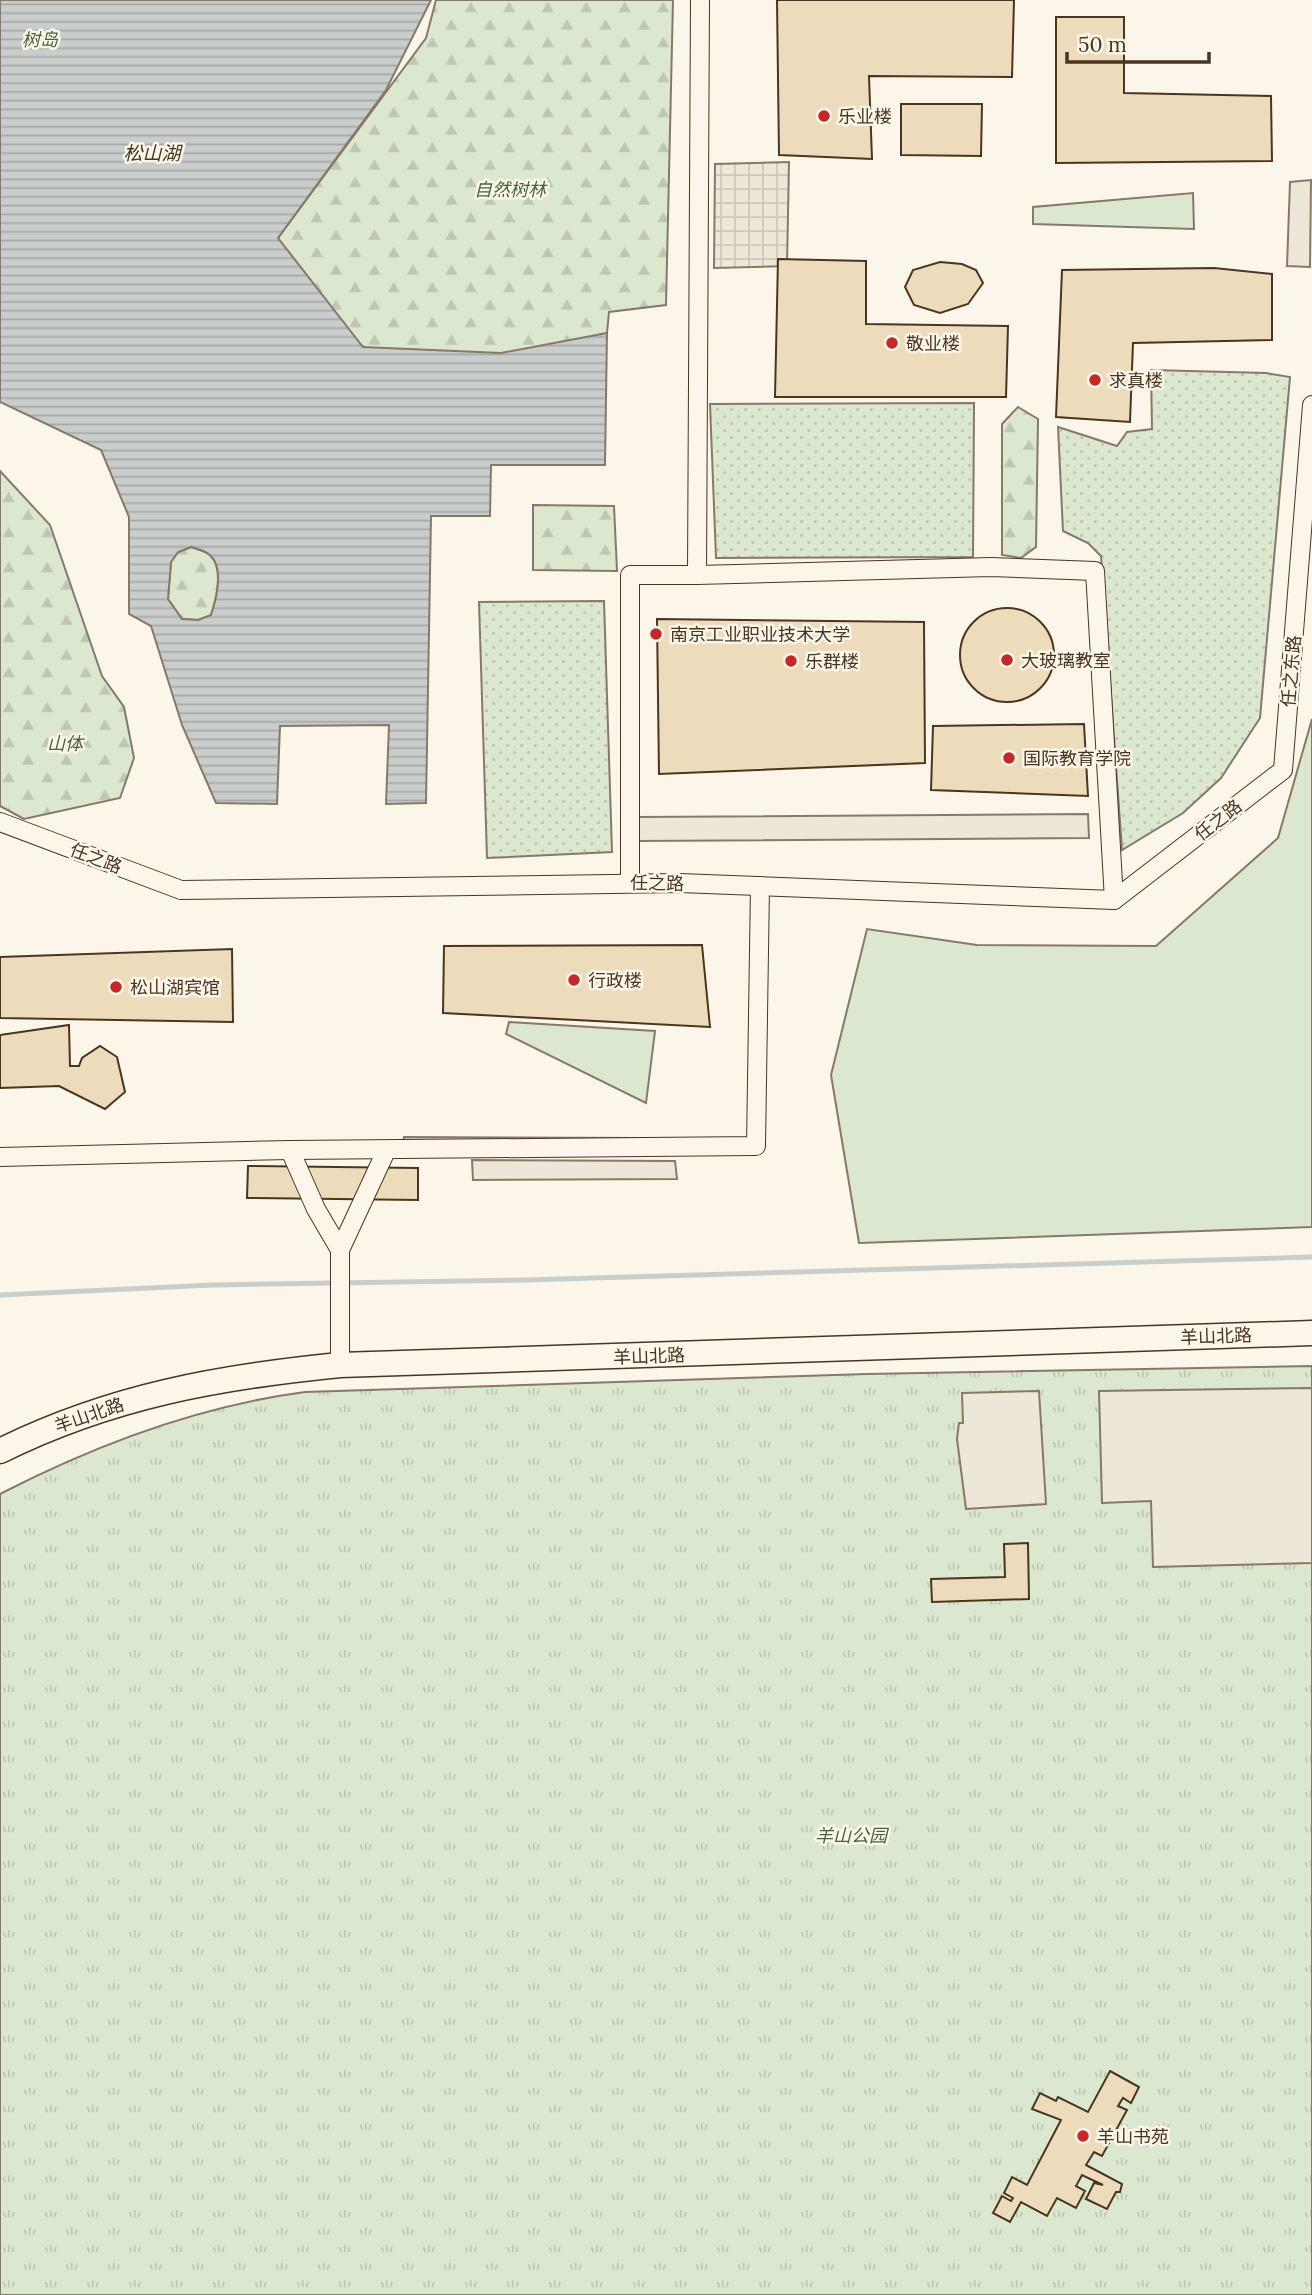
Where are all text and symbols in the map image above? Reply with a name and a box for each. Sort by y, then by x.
scale bar [1067,21,1209,65]
park label: 树岛 [22,28,59,51]
text: 50 m [1078,31,1127,58]
place label: 乐业楼 [838,105,892,128]
marker: 乐业楼 [816,108,832,124]
water label: 松山湖 [123,141,183,165]
park label: 自然树林 [474,178,548,201]
place label: 敬业楼 [906,332,960,355]
marker: 敬业楼 [884,335,900,351]
place label: 求真楼 [1109,369,1163,392]
marker: 求真楼 [1087,372,1103,388]
place label: 南京工业职业技术大学 [670,623,850,646]
marker: 南京工业职业技术大学 [648,626,664,642]
street label: 任之东路 [1276,634,1306,708]
place label: 大玻璃教室 [1021,649,1111,672]
place label: 乐群楼 [805,650,859,673]
marker: 大玻璃教室 [999,652,1015,668]
marker: 乐群楼 [783,653,799,669]
park label: 山体 [47,732,86,755]
place label: 国际教育学院 [1023,747,1131,770]
marker: 国际教育学院 [1001,750,1017,766]
street label: 任之路 [1190,794,1246,846]
street label: 任之路 [67,838,125,878]
street label: 任之路 [630,871,684,895]
place label: 行政楼 [588,969,642,992]
marker: 行政楼 [566,972,582,988]
place label: 松山湖宾馆 [130,976,220,999]
marker: 松山湖宾馆 [108,979,124,995]
street label: 羊山北路 [1180,1323,1252,1349]
street label: 羊山北路 [613,1343,685,1369]
street label: 羊山北路 [51,1392,127,1438]
park label: 羊山公园 [815,1824,890,1847]
place label: 羊山书苑 [1097,2125,1169,2148]
marker: 羊山书苑 [1075,2128,1091,2144]

